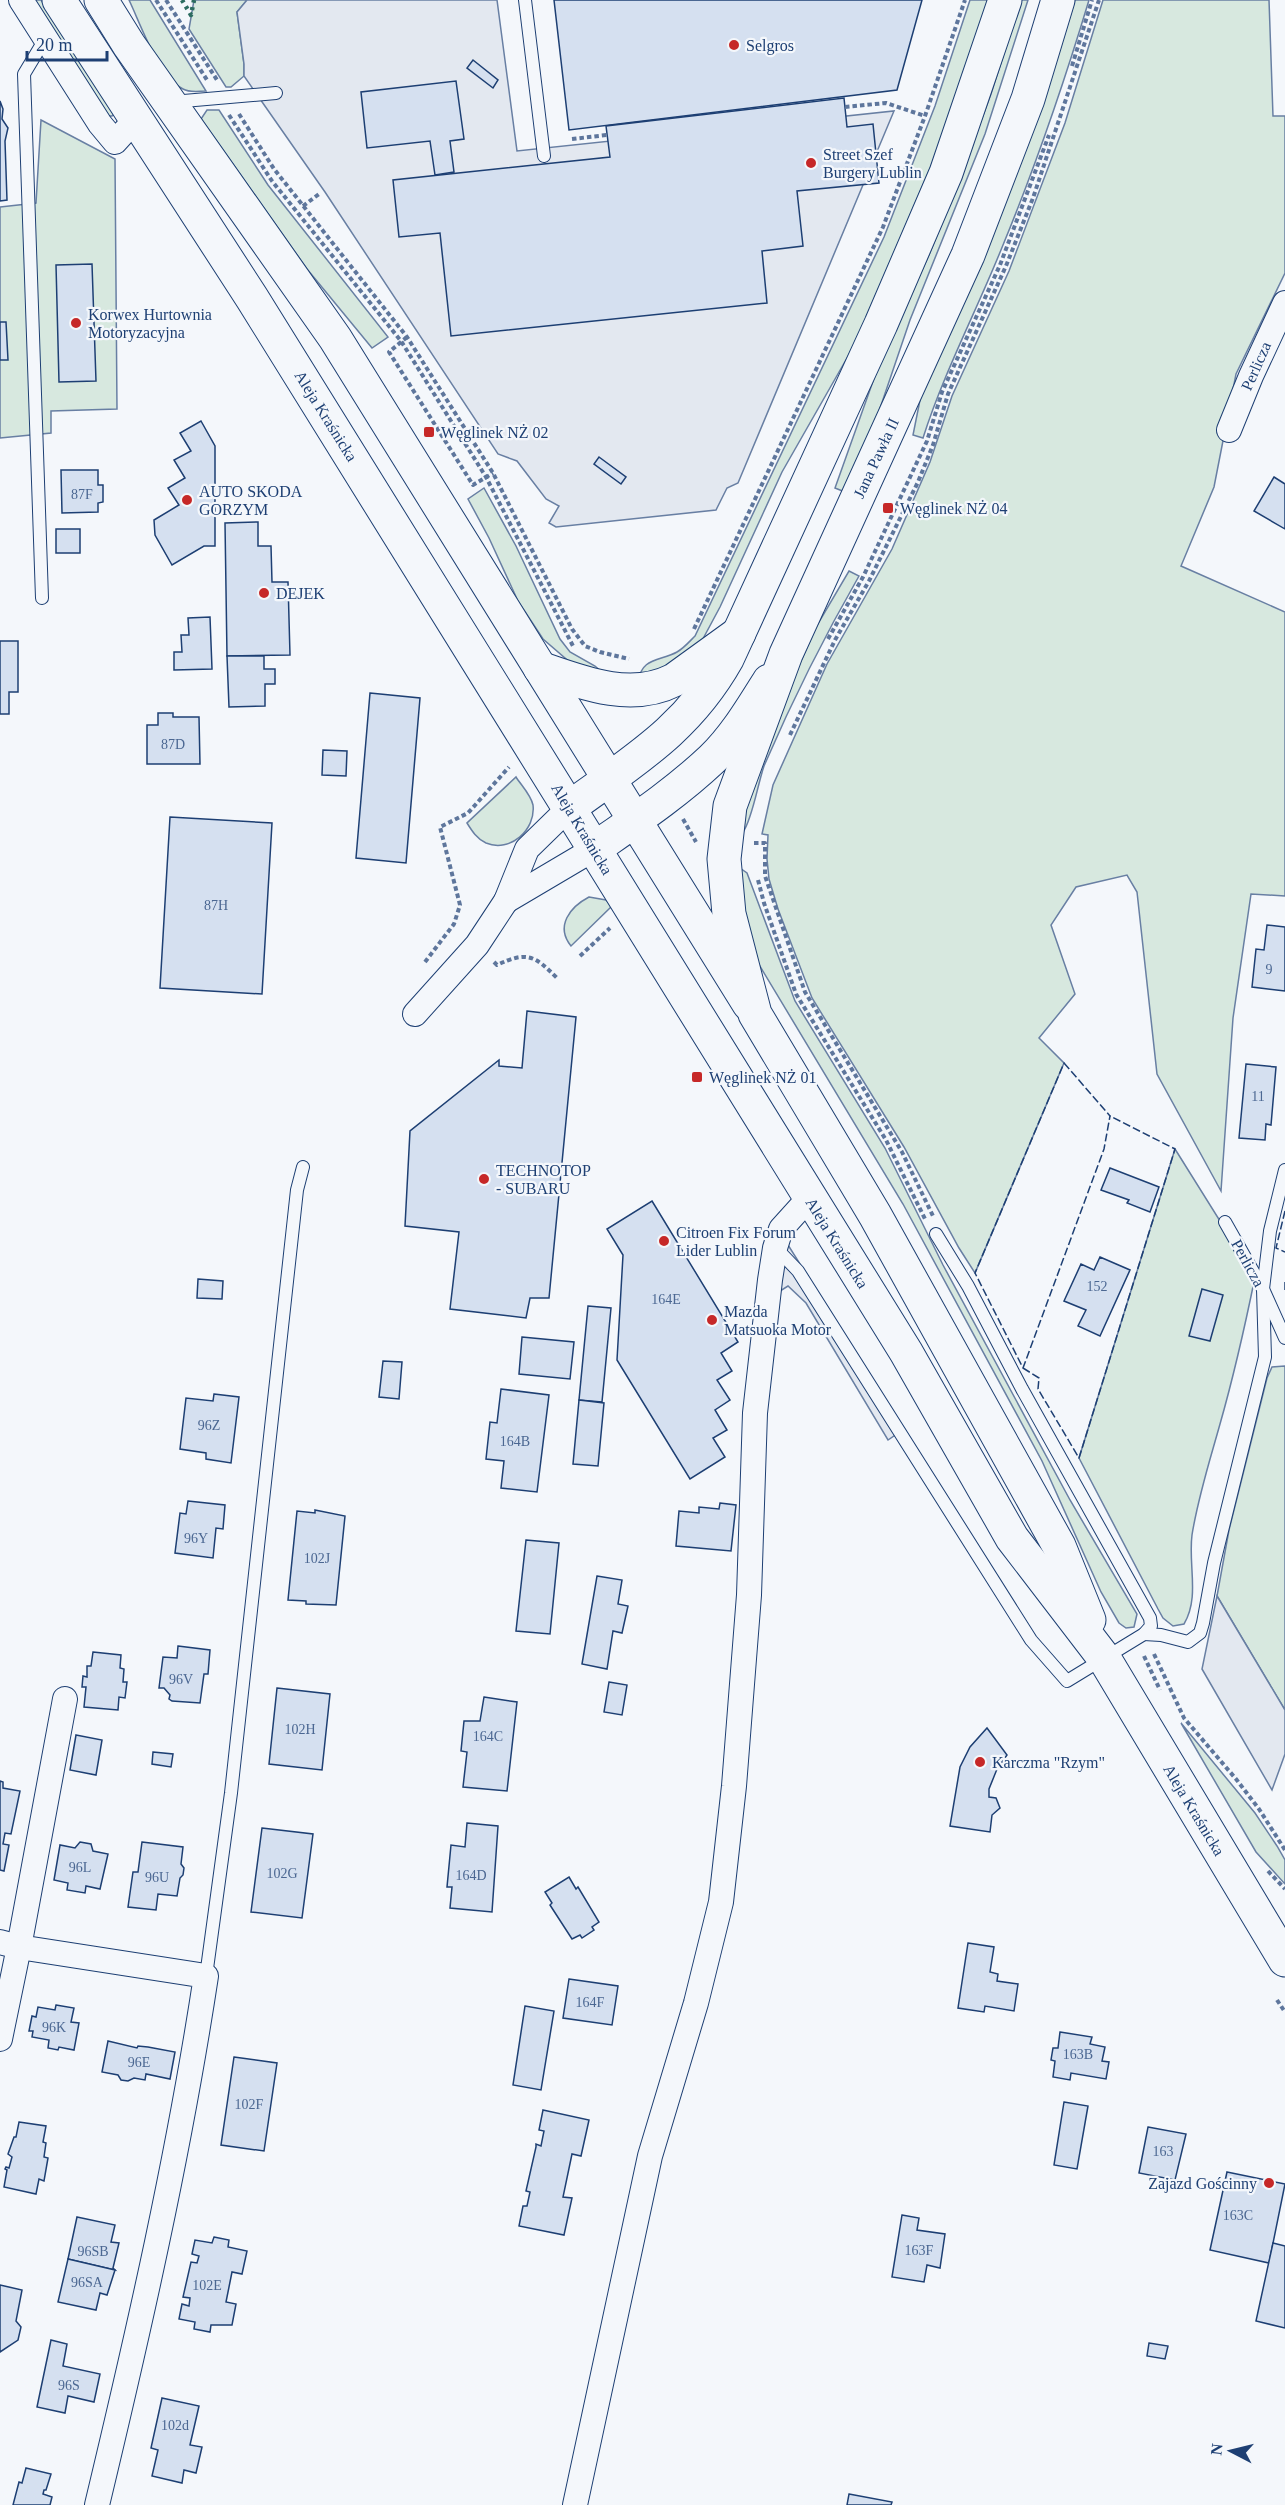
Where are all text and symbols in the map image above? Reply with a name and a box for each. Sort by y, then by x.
scale bar [27,24,106,62]
text: 20 m [36,35,73,55]
place label: Selgros [746,37,794,55]
marker: Selgros [727,38,741,52]
place label: Street Szef Burgery Lublin [823,146,922,182]
marker: Street Szef Burgery Lublin [804,156,818,170]
place label: Korwex Hurtownia Motoryzacyjna [88,306,212,342]
marker: Korwex Hurtownia Motoryzacyjna [69,316,83,330]
street label: Perlicza [1238,339,1274,393]
street label: Aleja Kraśnicka [291,368,361,465]
street label: Jana Pawła II [850,415,902,501]
place label: Węglinek NŻ 02 [441,424,549,442]
marker: Węglinek NŻ 02 [422,425,436,439]
place label: AUTO SKODA GORZYM [199,483,303,518]
house number: 87F [71,487,93,502]
marker: AUTO SKODA GORZYM [180,493,194,507]
place label: Węglinek NŻ 04 [900,500,1008,518]
marker: Węglinek NŻ 04 [881,501,895,515]
place label: DEJEK [276,585,325,602]
marker: DEJEK [257,586,271,600]
house number: 87D [161,737,185,752]
street label: Aleja Kraśnicka [547,780,616,878]
house number: 87H [204,898,228,913]
house number: 9 [1266,962,1273,977]
place label: Węglinek NŻ 01 [709,1069,817,1087]
marker: Węglinek NŻ 01 [690,1070,704,1084]
house number: 11 [1251,1089,1265,1104]
place label: TECHNOTOP - SUBARU [496,1162,591,1197]
marker: TECHNOTOP - SUBARU [477,1172,491,1186]
street label: Aleja Kraśnicka [802,1195,872,1292]
place label: Citroen Fix Forum Lider Lublin [676,1224,797,1259]
marker: Citroen Fix Forum Lider Lublin [657,1234,671,1248]
street label: Perlicza [1228,1236,1268,1290]
house number: 152 [1087,1279,1108,1294]
house number: 164E [651,1292,681,1307]
place label: Mazda Matsuoka Motor [724,1303,832,1338]
marker: Mazda Matsuoka Motor [705,1313,719,1327]
house number: 96Z [198,1418,220,1433]
house number: 164B [500,1434,530,1449]
house number: 96Y [184,1531,208,1546]
house number: 102J [304,1551,331,1566]
house number: 96V [169,1672,193,1687]
house number: 102H [284,1722,316,1737]
house number: 164C [473,1729,503,1744]
place label: Karczma "Rzym" [992,1754,1105,1772]
marker: Karczma "Rzym" [973,1755,987,1769]
street label: Aleja Kraśnicka [1159,1761,1228,1859]
house number: 96L [69,1860,91,1875]
house number: 102G [266,1866,298,1881]
house number: 164D [455,1868,487,1883]
house number: 96U [145,1870,169,1885]
house number: 164F [576,1995,605,2010]
house number: 96K [42,2020,66,2035]
house number: 163B [1063,2047,1093,2062]
house number: 96E [128,2055,150,2070]
house number: 102F [235,2097,264,2112]
house number: 163 [1153,2144,1174,2159]
place label: Zajazd Gościnny [1148,2175,1257,2193]
marker: Zajazd Gościnny [1262,2176,1276,2190]
house number: 163C [1223,2208,1253,2223]
house number: 163F [905,2243,934,2258]
house number: 96SB [77,2244,109,2259]
house number: 96SA [71,2275,104,2290]
house number: 102E [192,2278,222,2293]
house number: 96S [58,2378,80,2393]
house number: 102d [161,2418,189,2433]
north arrow [1201,2421,1261,2481]
text: N [1207,2442,1226,2456]

